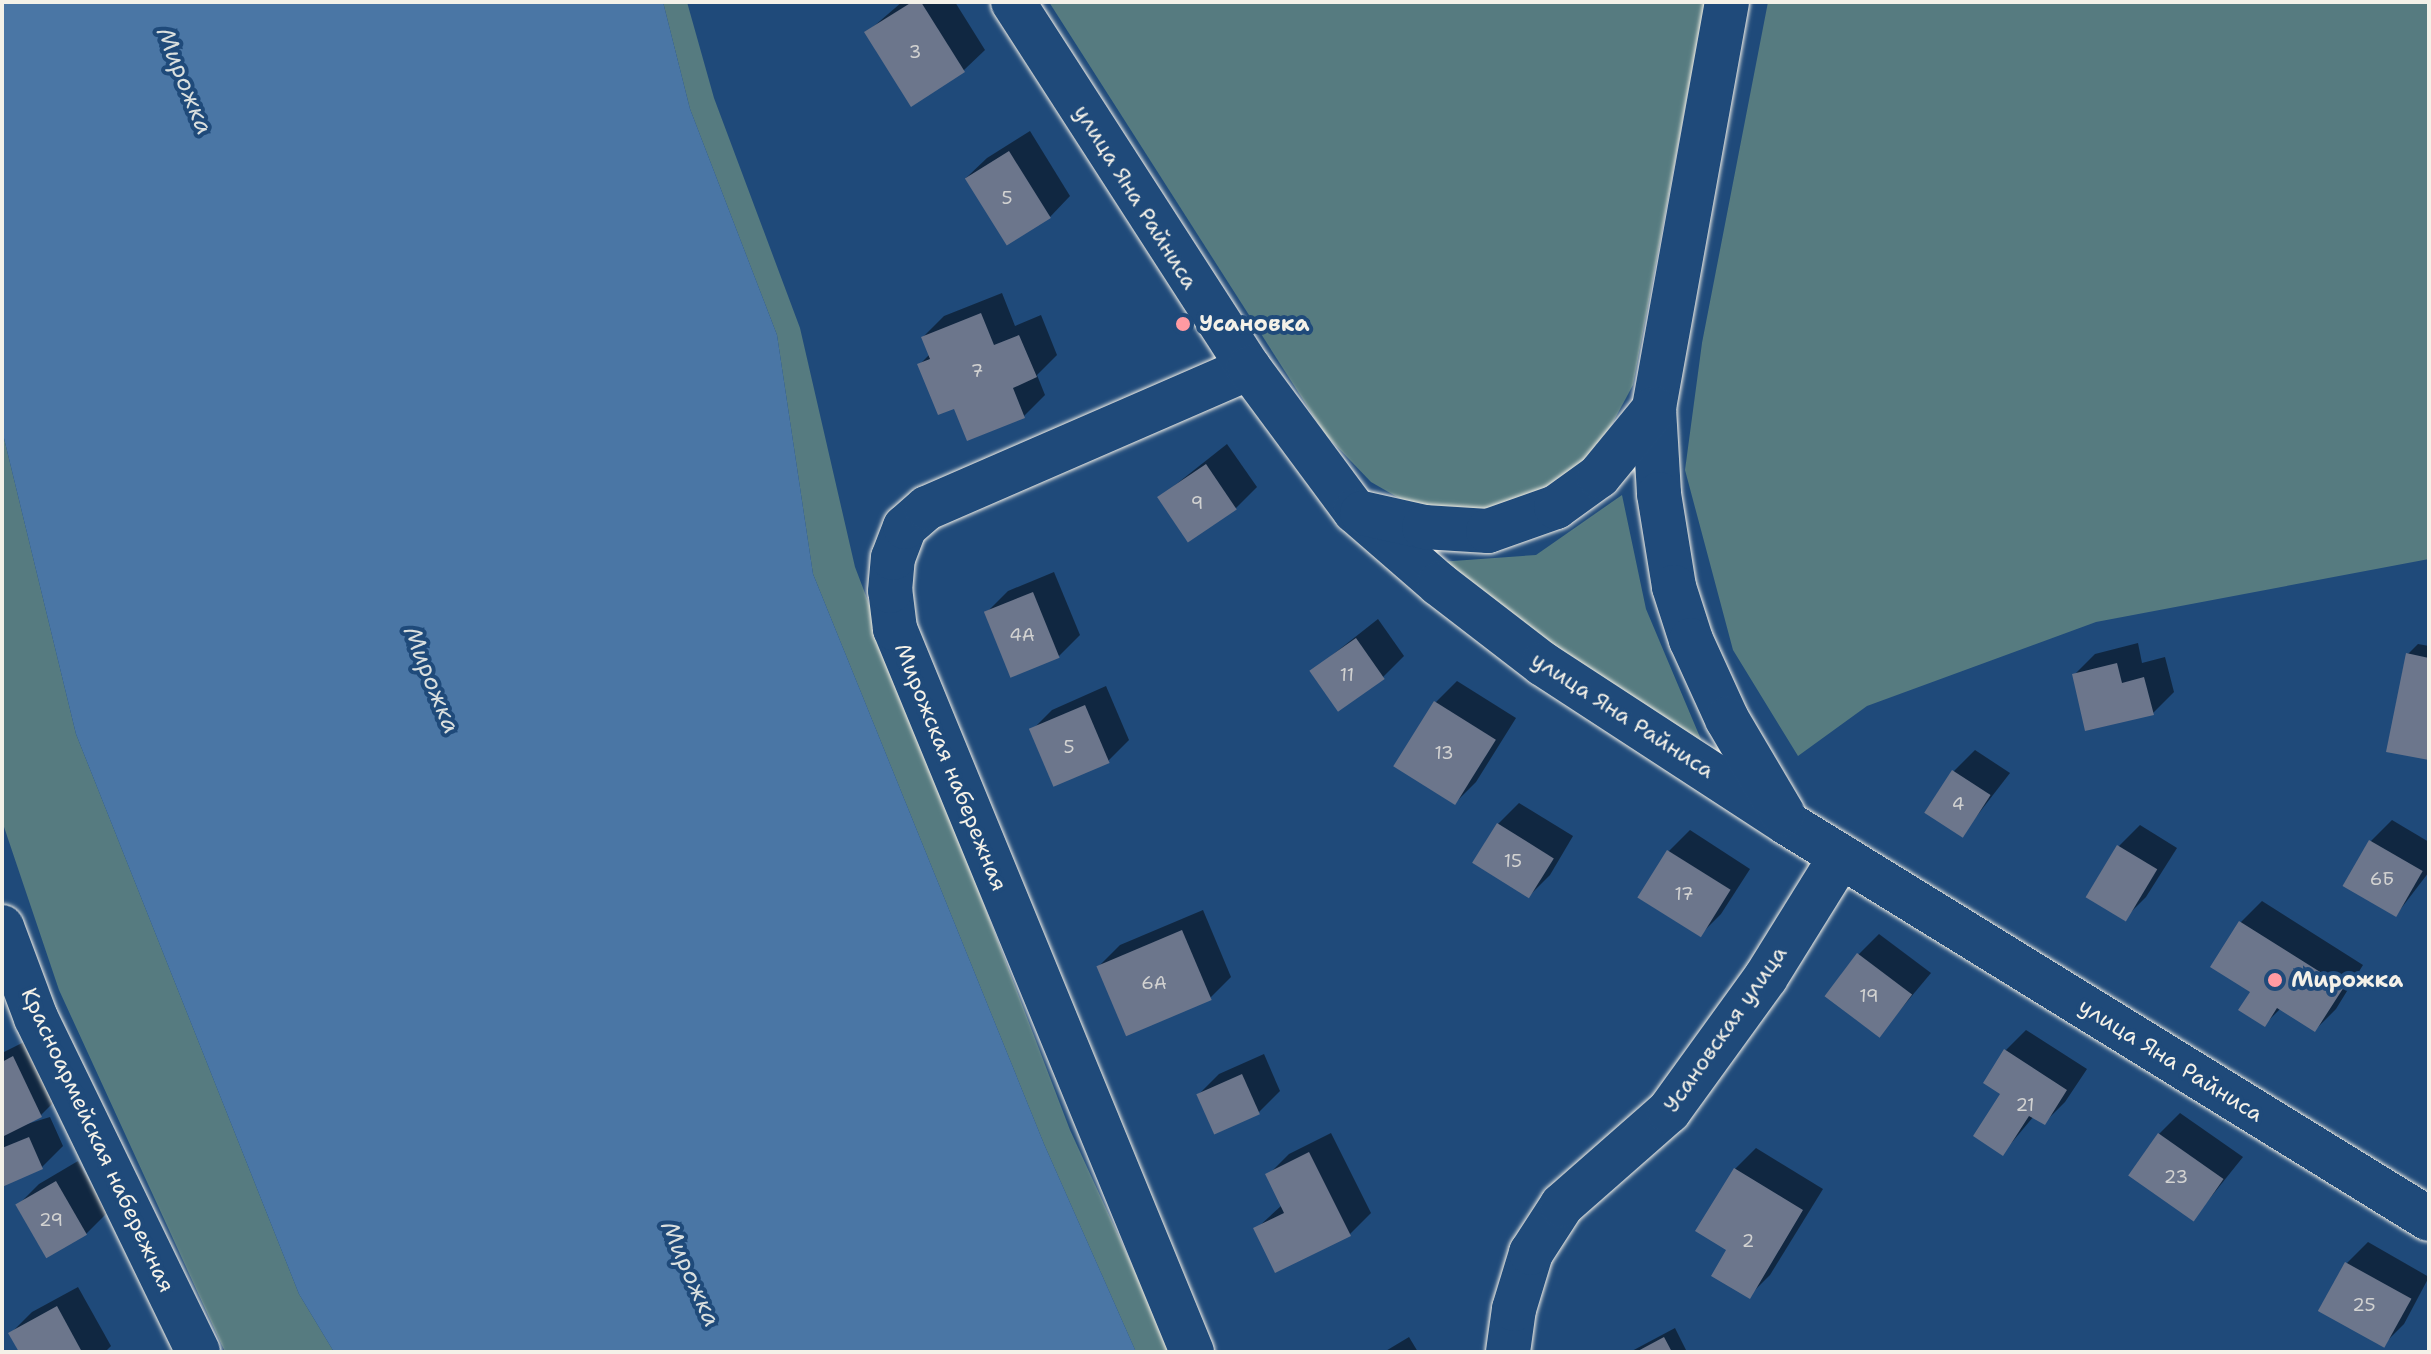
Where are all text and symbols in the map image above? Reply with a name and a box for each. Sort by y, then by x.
water label: Мирожка [150,23,218,139]
house number: 3 [909,41,921,63]
street label: улица Яна Райниса [1069,100,1203,294]
house number: 5 [1001,187,1013,209]
place label: Усановка [1199,311,1309,337]
marker: Усановка [1174,315,1192,333]
house number: 7 [971,360,983,382]
house number: 9 [1191,492,1203,514]
water label: Мирожка [397,622,465,738]
house number: 4А [1009,624,1035,646]
street label: Мирожская набережная [889,639,1013,895]
street label: улица Яна Райниса [1527,646,1719,784]
house number: 11 [1340,664,1354,686]
house number: 5 [1063,736,1075,758]
house number: 13 [1434,742,1454,764]
house number: 4 [1952,793,1964,815]
house number: 15 [1504,850,1522,872]
house number: 6Б [2370,868,2394,890]
house number: 17 [1674,883,1694,905]
street label: Усановская улица [1658,941,1792,1117]
place label: Мирожка [2291,967,2403,993]
marker: Мирожка [2266,971,2284,989]
house number: 6А [1141,972,1167,994]
street label: Красноармейская набережная [16,983,180,1297]
house number: 19 [1859,985,1879,1007]
street label: улица Яна Райниса [2074,993,2268,1127]
house number: 21 [2015,1094,2035,1116]
house number: 23 [2164,1166,2188,1188]
house number: 29 [39,1209,63,1231]
water label: Мирожка [654,1217,726,1331]
house number: 2 [1742,1230,1754,1252]
house number: 25 [2352,1294,2376,1316]

